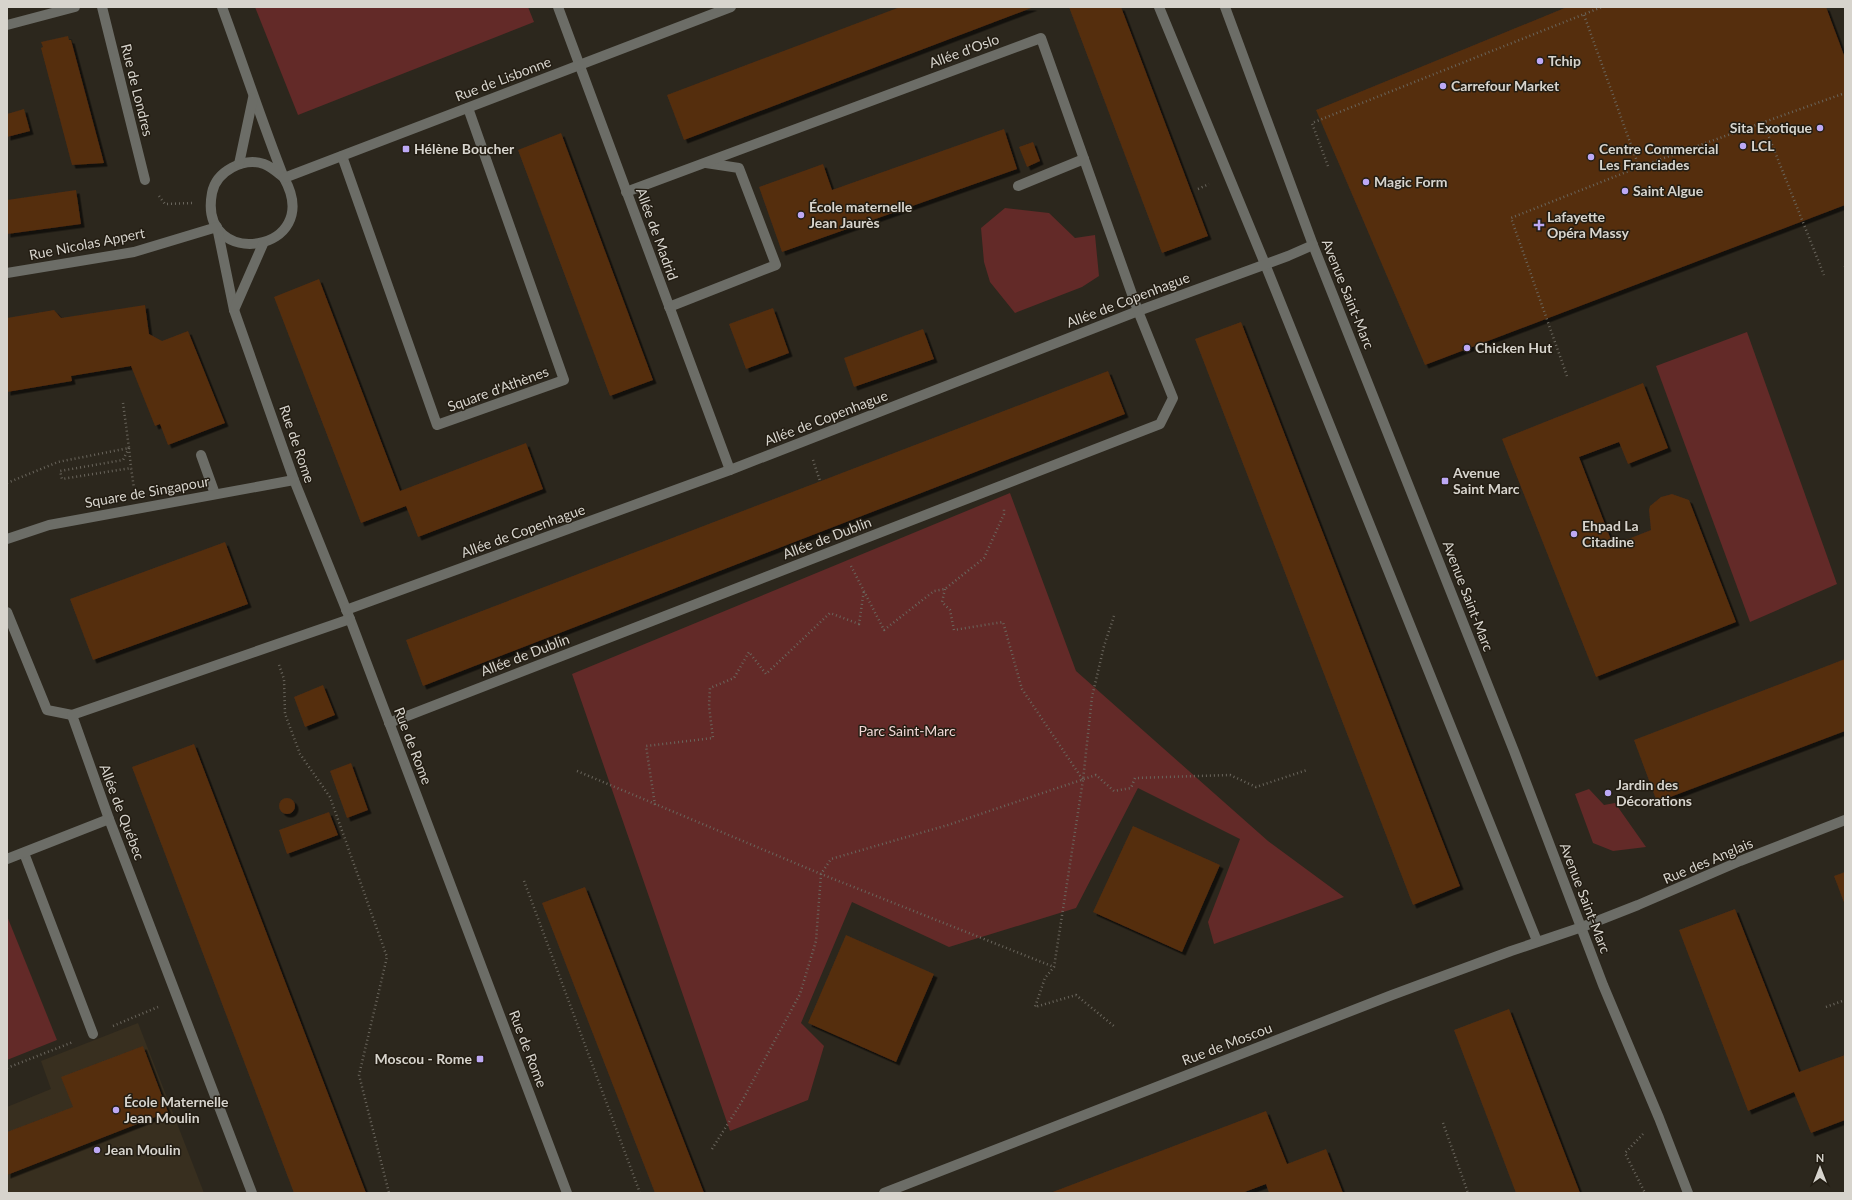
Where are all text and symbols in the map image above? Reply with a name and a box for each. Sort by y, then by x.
street label: Allée d'Oslo [926,30,1001,71]
street label: Rue de Londres [118,42,157,138]
street label: Rue de Lisbonne [452,52,553,105]
place label: Tchip [1548,52,1581,69]
marker: Tchip [1535,56,1545,66]
place label: Carrefour Market [1451,77,1560,94]
marker: Carrefour Market [1438,81,1448,91]
place label: Sita Exotique [1730,119,1813,136]
marker: Sita Exotique [1815,123,1825,133]
place label: LCL [1751,137,1775,154]
place label: Hélène Boucher [414,140,515,157]
place label: Centre Commercial Les Franciades [1599,140,1718,173]
marker: LCL [1738,141,1748,151]
marker: Hélène Boucher [401,144,411,154]
marker: Centre Commercial Les Franciades [1586,152,1596,162]
place label: Magic Form [1374,173,1448,190]
marker: Magic Form [1361,177,1371,187]
place label: Saint Algue [1633,182,1704,199]
street label: Allée de Madrid [633,185,682,282]
marker: Saint Algue [1620,186,1630,196]
place label: École maternelle Jean Jaurès [809,198,913,231]
place label: Lafayette Opéra Massy [1547,208,1630,241]
marker: École maternelle Jean Jaurès [796,210,806,220]
marker: Lafayette Opéra Massy [1534,220,1544,230]
street label: Rue Nicolas Appert [27,224,146,263]
street label: Avenue Saint-Marc [1319,236,1378,351]
street label: Allée de Copenhague [1064,268,1192,331]
place label: Chicken Hut [1475,339,1553,356]
marker: Chicken Hut [1462,343,1472,353]
street label: Square d'Athènes [445,362,551,415]
street label: Allée de Copenhague [762,386,890,449]
street label: Rue de Rome [276,403,319,485]
place label: Avenue Saint Marc [1452,464,1520,497]
street label: Square de Singapour [83,472,211,511]
marker: Avenue Saint Marc [1440,476,1450,486]
street label: Allée de Copenhague [459,500,587,561]
street label: Allée de Dublin [780,513,874,562]
place label: Ehpad La Citadine [1582,517,1639,550]
marker: Ehpad La Citadine [1569,529,1579,539]
street label: Avenue Saint-Marc [1440,538,1497,654]
street label: Allée de Dublin [478,630,572,679]
street label: Rue de Rome [391,705,436,787]
park label: Parc Saint-Marc [858,722,956,739]
street label: Allée de Québec [96,761,149,863]
place label: Jardin des Décorations [1616,776,1692,809]
marker: Jardin des Décorations [1603,788,1613,798]
street label: Rue des Anglais [1660,834,1755,887]
street label: Avenue Saint-Marc [1557,840,1614,956]
street label: Rue de Rome [506,1008,551,1090]
street label: Rue de Moscou [1179,1019,1274,1069]
place label: Moscou - Rome [374,1050,473,1067]
marker: Moscou - Rome [475,1054,485,1064]
place label: École Maternelle Jean Moulin [124,1093,229,1126]
marker: École Maternelle Jean Moulin [111,1105,121,1115]
place label: Jean Moulin [105,1141,181,1158]
marker: Jean Moulin [92,1145,102,1155]
north arrow [1800,1148,1840,1188]
text: N [1816,1151,1824,1164]

